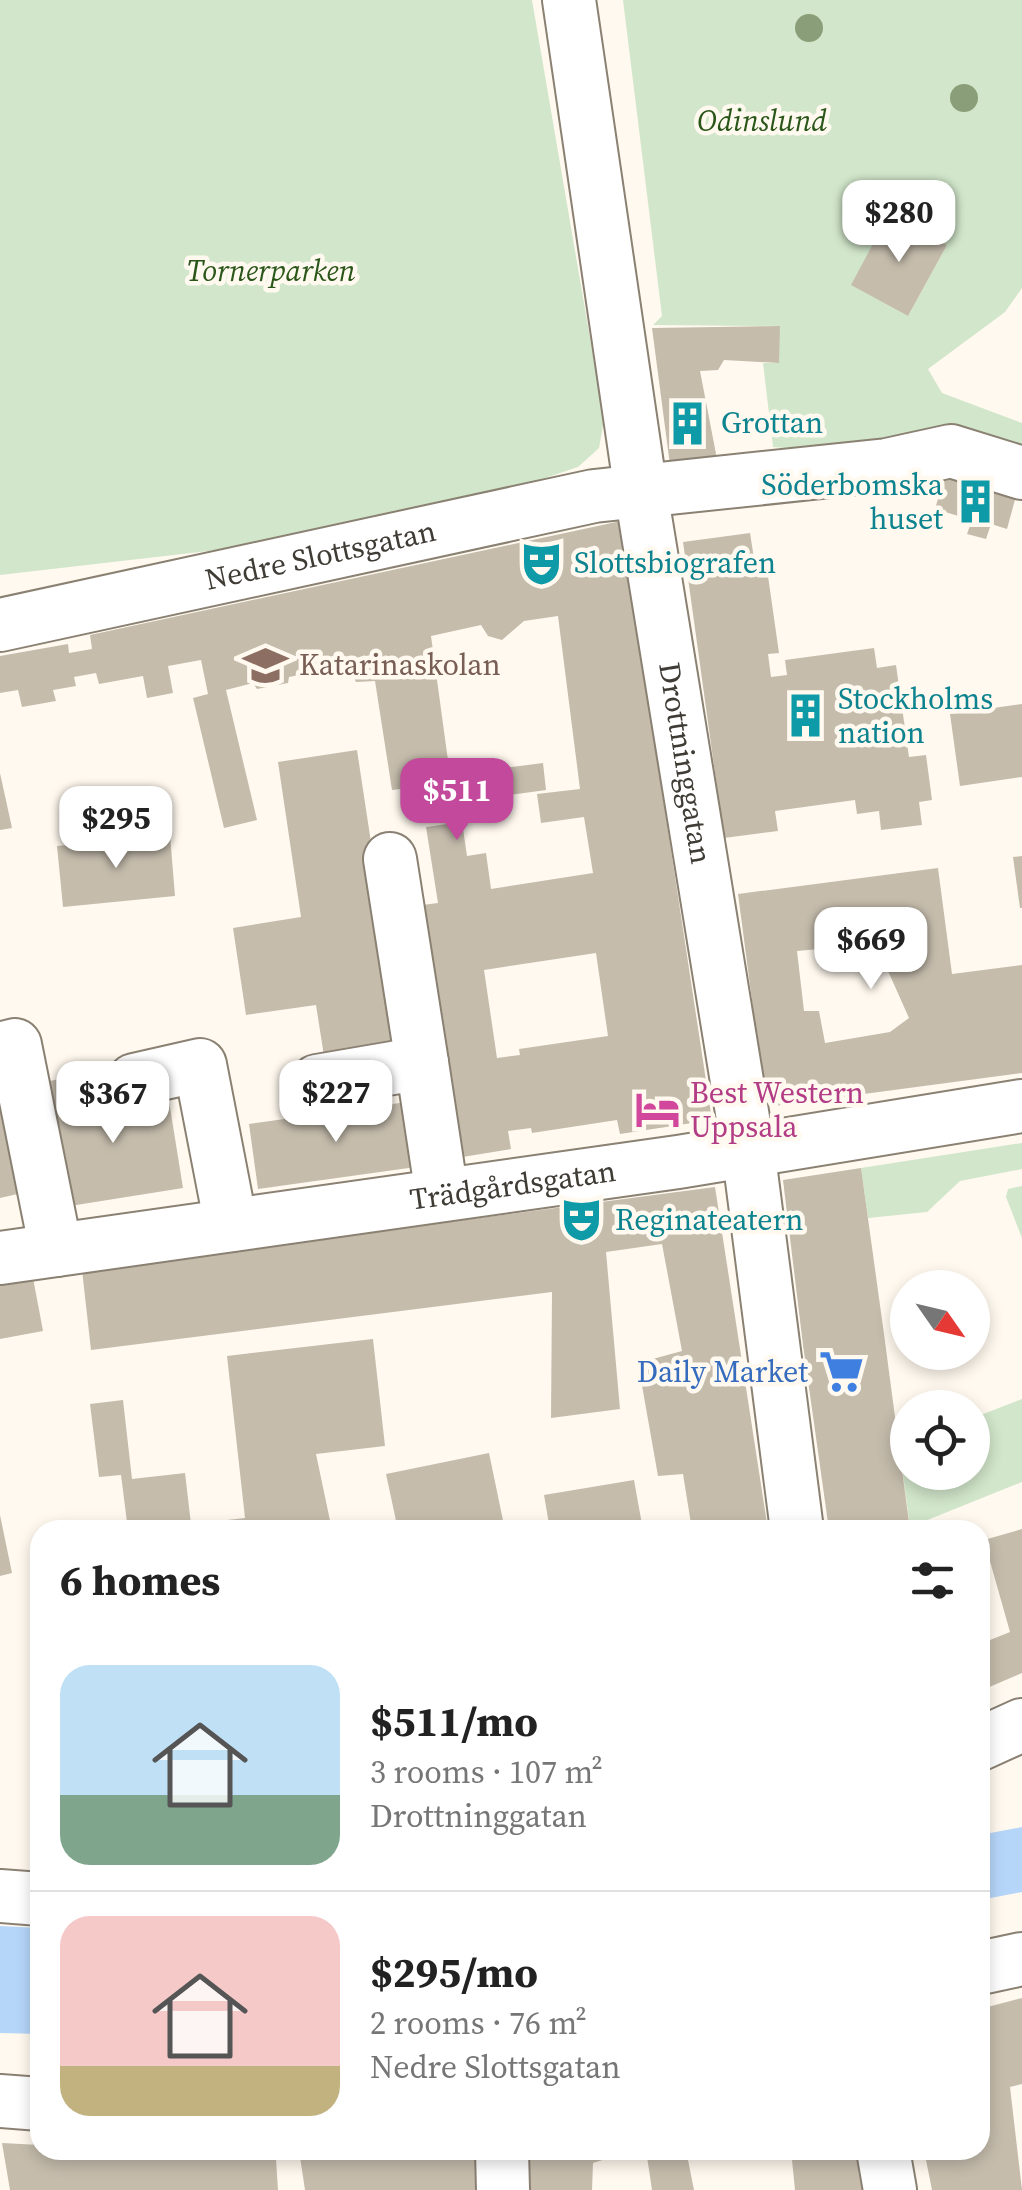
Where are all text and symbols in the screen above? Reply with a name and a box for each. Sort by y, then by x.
park label: Odinslund [697,100,827,141]
pin: $280 [840,180,958,265]
text: $280 [864,190,934,234]
park label: Tornerparken [187,250,356,291]
building icon: Grottan [664,399,712,447]
place label: Grottan [721,402,823,443]
place label: Söderbomska huset [761,464,944,539]
building icon: Söderbomska huset [952,478,1000,526]
street label: Nedre Slottsgatan [201,510,440,600]
theatre icon: Slottsbiografen [517,539,565,587]
place label: Slottsbiografen [574,542,776,583]
school or university icon: Katarinaskolan [242,641,290,689]
place label: Katarinaskolan [299,644,501,685]
street label: Drottninggatan [649,659,722,867]
place label: Stockholms nation [838,678,993,753]
building icon: Stockholms nation [781,692,829,740]
pin: $511 [398,758,516,843]
text: $511 [422,768,492,812]
pin: $295 [57,786,175,871]
text: $295 [81,796,151,840]
pin: $669 [812,907,930,992]
text: $669 [836,917,906,961]
pin: $227 [277,1060,395,1145]
pin: $367 [54,1061,172,1146]
text: $227 [301,1070,371,1114]
text: $367 [78,1071,148,1115]
place label: Best Western Uppsala [690,1072,864,1147]
hotel icon: Best Western Uppsala [633,1086,681,1134]
street label: Trädgårdsgatan [407,1150,618,1220]
theatre icon: Reginateatern [558,1196,606,1244]
place label: Reginateatern [615,1199,803,1240]
north arrow [890,1270,990,1370]
map controls [890,1270,990,1490]
supermarket icon: Daily Market [817,1348,865,1396]
place label: Daily Market [637,1351,808,1392]
button: locate [890,1390,990,1490]
text: 6 homes [60,1551,220,1609]
icon: filters [905,1553,960,1608]
text: $511/mo [370,1692,538,1750]
icon: home [140,1705,260,1825]
text: 3 rooms · 107 m² [370,1750,603,1794]
text: Drottninggatan [370,1794,587,1838]
text: $295/mo [370,1943,538,2001]
icon: home [140,1956,260,2076]
text: 2 rooms · 76 m² [370,2001,587,2045]
text: Nedre Slottsgatan [370,2045,621,2089]

